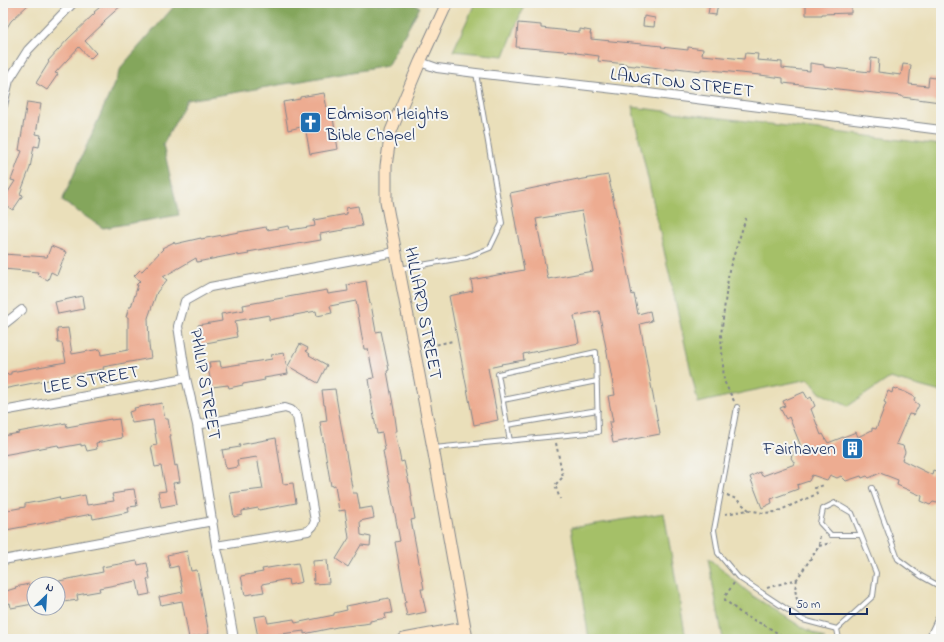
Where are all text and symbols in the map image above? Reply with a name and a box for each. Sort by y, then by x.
street label: LANGTON STREET [609,62,755,106]
place label: Edmison Heights Bible Chapel [325,102,449,149]
church icon: Edmison Heights Bible Chapel [297,110,323,136]
street label: HILLIARD STREET [396,245,448,382]
street label: PHILIP STREET [181,327,227,442]
street label: LEE STREET [41,360,141,402]
building icon: Fairhaven [839,435,865,461]
place label: Fairhaven [762,437,836,463]
north arrow [26,576,66,616]
text: N [43,579,57,597]
scale bar [790,590,867,616]
text: 50 m [796,596,820,614]

